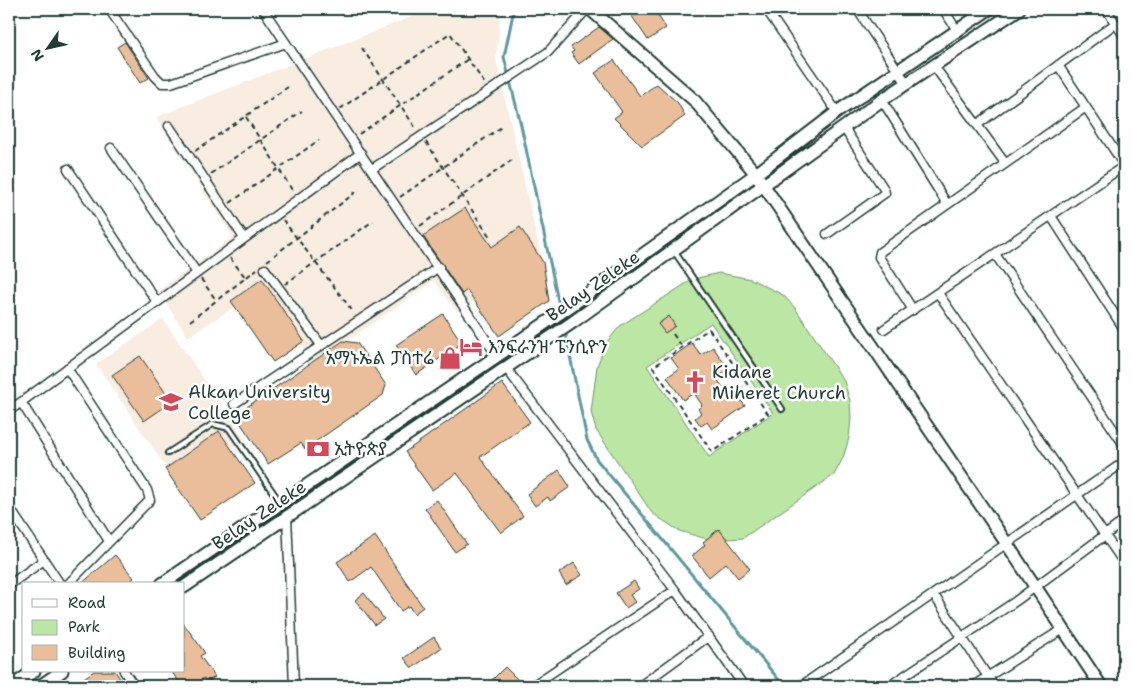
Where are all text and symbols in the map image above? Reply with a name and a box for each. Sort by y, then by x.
north arrow [22,22,72,72]
text: N [27,46,48,65]
street label: Belay Zeleke [542,245,644,327]
hotel icon: እንፍራንዝ ፔንሲዮን [458,334,484,360]
place label: እንፍራንዝ ፔንሲዮን [488,335,608,359]
shop icon: አማኑኤል ፓስተሬ [437,345,463,371]
place label: አማኑኤል ፓስተሬ [326,346,434,370]
place label: Kidane Miheret Church [712,360,846,405]
church icon: Kidane Miheret Church [682,369,708,395]
place label: Alkan University College [188,380,331,425]
school or university icon: Alkan University College [158,389,184,415]
bank icon: ኢትዮጵያ [305,436,331,462]
place label: ኢትዮጵያ [334,437,387,461]
street label: Belay Zeleke [207,475,311,555]
legend [22,582,185,672]
text: Road [68,593,106,613]
text: Park [68,617,100,637]
text: Building [68,643,125,663]

